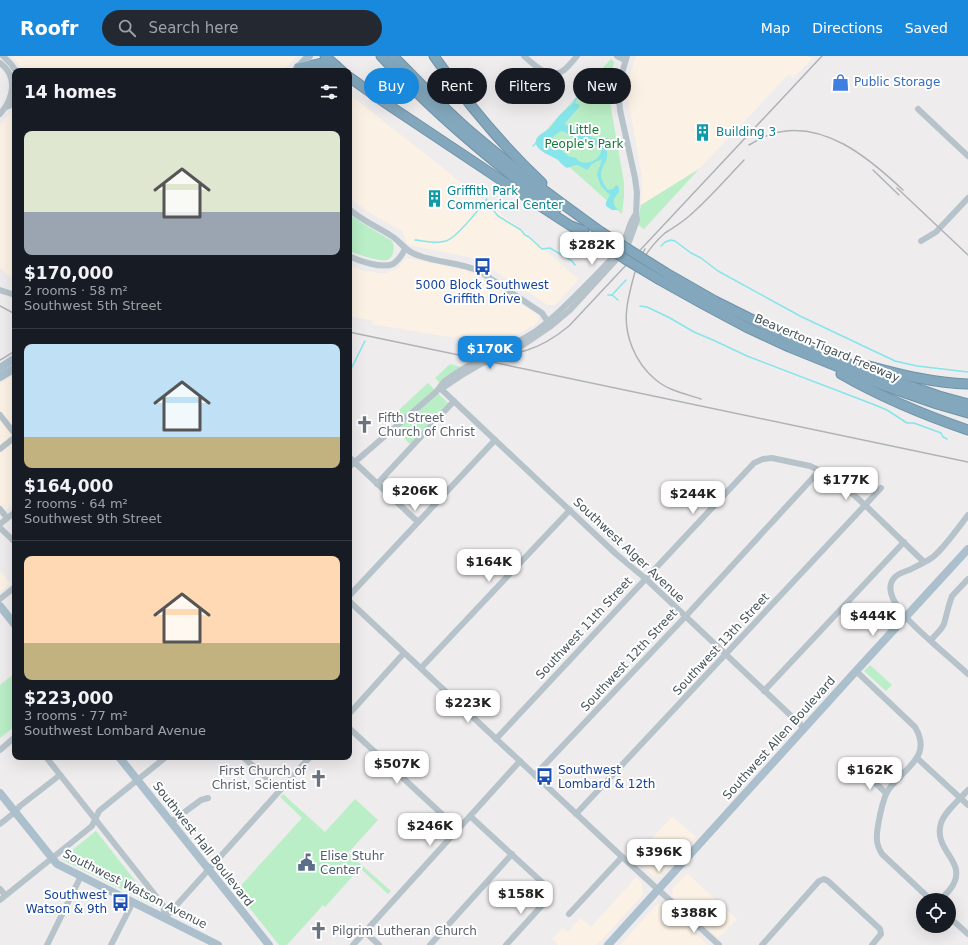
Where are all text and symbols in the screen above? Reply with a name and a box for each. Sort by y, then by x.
search box [102,10,382,46]
text: Roofr [20,17,78,39]
icon: search [116,17,138,39]
text: Search here [148,19,238,37]
text: Map [761,20,790,36]
text: Directions [812,20,883,36]
text: Saved [905,20,948,36]
chip: Buy [364,68,419,104]
chip: Rent [427,68,487,104]
chip: Filters [495,68,565,104]
chip: New [573,68,631,104]
shop icon: Public Storage [831,72,851,92]
place label: Public Storage [854,75,940,89]
icon: filters [318,81,340,103]
text: 14 homes [24,82,117,102]
building icon: Building 3 [693,122,713,142]
park label: Little People's Park [544,123,624,151]
place label: Building 3 [716,125,776,139]
icon: home [146,157,218,229]
place label: Griffith Park Commerical Center [447,184,563,212]
building icon: Griffith Park Commerical Center [424,188,444,208]
pin: $282K [564,232,620,266]
text: $282K [569,237,615,252]
bus stop icon: 5000 Block Southwest Griffith Drive [472,256,492,276]
text: $170,000 [24,263,113,283]
place label: 5000 Block Southwest Griffith Drive [415,278,549,306]
text: 2 rooms · 58 m² [24,283,128,298]
text: Southwest 5th Street [24,298,162,313]
street label: Beaverton-Tigard Freeway [752,311,902,385]
pin: $170K [462,336,518,370]
text: $170K [467,341,513,356]
icon: home [146,370,218,442]
place label: Fifth Street Church of Christ [378,411,475,439]
church icon: Fifth Street Church of Christ [355,415,375,435]
pin: $177K [818,467,874,501]
text: $177K [823,472,869,487]
text: $164,000 [24,476,113,496]
pin: $206K [387,478,443,512]
pin: $244K [665,481,721,515]
text: $206K [392,483,438,498]
text: $244K [670,486,716,501]
street label: Southwest Alger Avenue [571,495,687,605]
text: 2 rooms · 64 m² [24,496,128,511]
text: Southwest 9th Street [24,511,162,526]
pin: $164K [461,549,517,583]
text: $164K [466,554,512,569]
street label: Southwest 11th Street [533,574,635,682]
icon: home [146,582,218,654]
street label: Southwest 13th Street [670,590,772,698]
pin: $444K [845,603,901,637]
street label: Southwest 12th Street [578,606,680,714]
text: $444K [850,608,896,623]
street label: Southwest Allen Boulevard [720,673,838,803]
text: $223,000 [24,688,113,708]
pin: $223K [440,690,496,724]
text: $223K [445,695,491,710]
text: 3 rooms · 77 m² [24,708,128,723]
text: Southwest Lombard Avenue [24,723,206,738]
pin: $507K [369,751,425,785]
text: $507K [374,756,420,771]
pin: $162K [842,757,898,791]
text: $162K [847,762,893,777]
place label: Southwest Lombard & 12th [558,763,655,791]
place label: First Church of Christ, Scientist [212,764,307,792]
bus stop icon: Southwest Lombard & 12th [535,767,555,787]
church icon: First Church of Christ, Scientist [309,768,329,788]
street label: Southwest Hall Boulevard [150,779,256,909]
pin: $246K [402,813,458,847]
text: $246K [407,818,453,833]
pin: $396K [631,839,687,873]
text: $396K [636,844,682,859]
street label: Southwest Watson Avenue [61,847,209,931]
place label: Elise Stuhr Center [320,849,384,877]
public building icon: Elise Stuhr Center [297,853,317,873]
pin: $158K [493,881,549,915]
text: $158K [498,886,544,901]
place label: Southwest Watson & 9th [26,888,107,916]
bus stop icon: Southwest Watson & 9th [110,892,130,912]
map controls [916,893,956,933]
button: locate [916,893,956,933]
pin: $388K [666,900,722,934]
text: $388K [671,905,717,920]
church icon: Pilgrim Lutheran Church [309,921,329,941]
place label: Pilgrim Lutheran Church [332,924,477,938]

